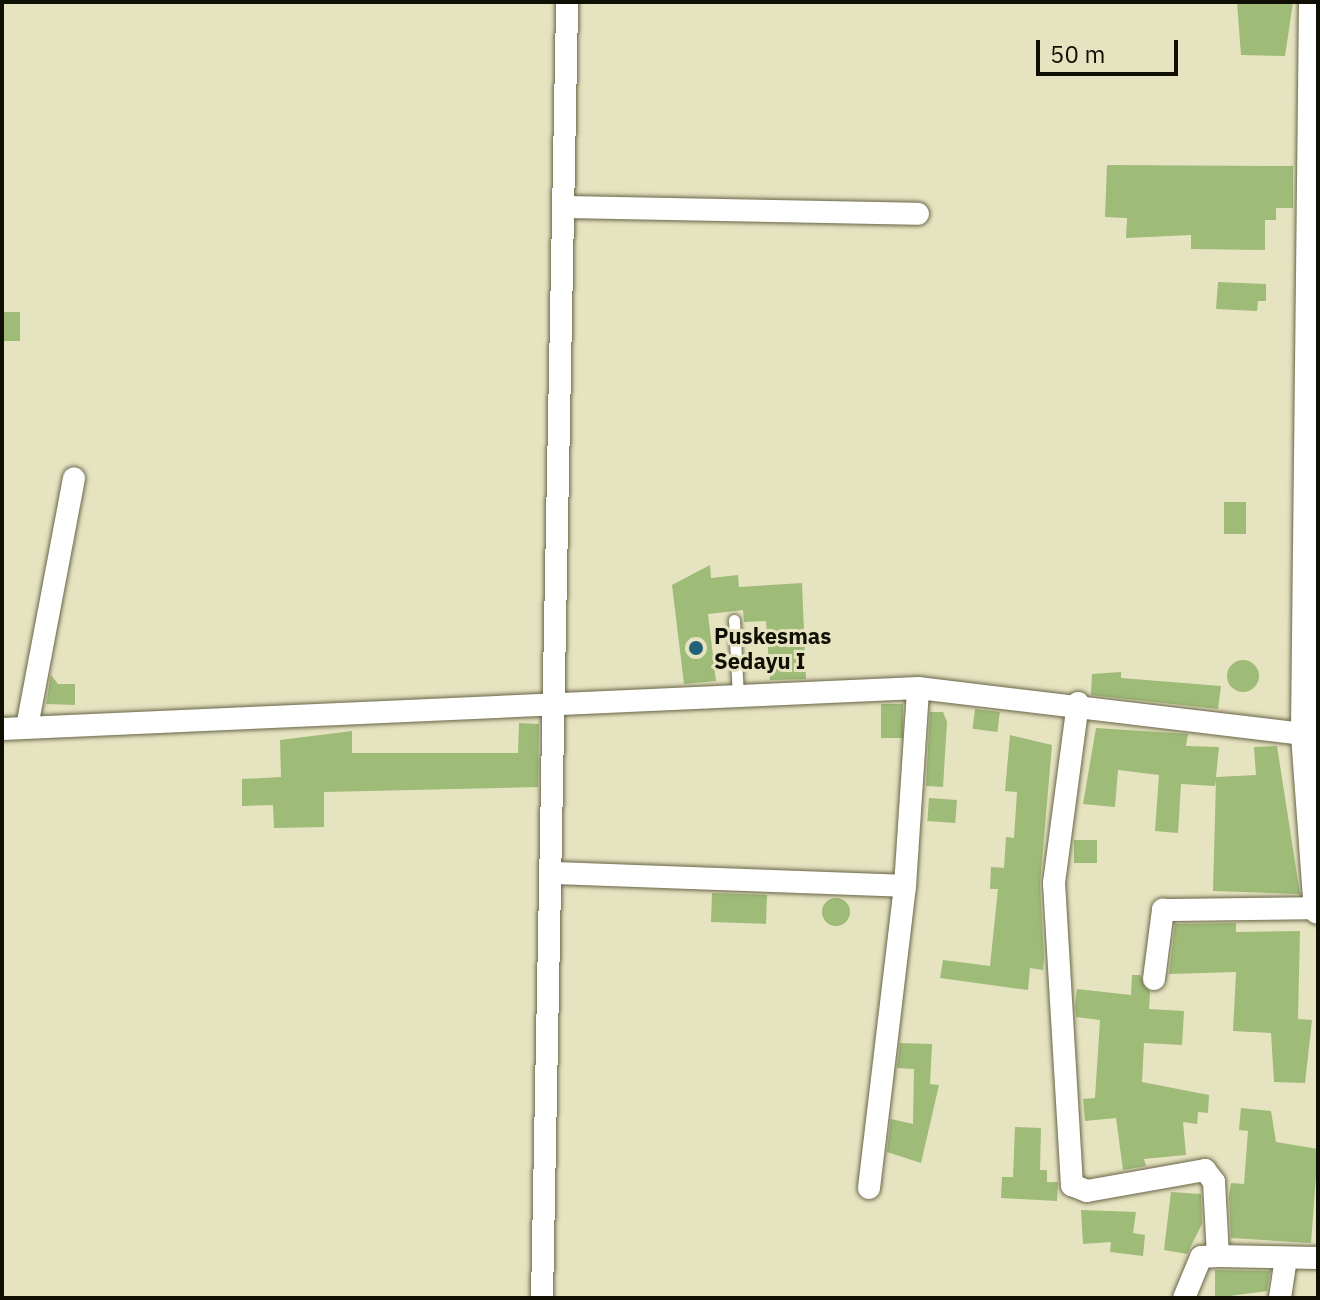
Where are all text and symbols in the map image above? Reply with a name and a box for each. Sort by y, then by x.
scale bar [1040,24,1182,74]
text: 50 m [1050,38,1105,70]
place label: Puskesmas Sedayu I [714,622,831,674]
marker: Puskesmas Sedayu I [685,637,707,659]

